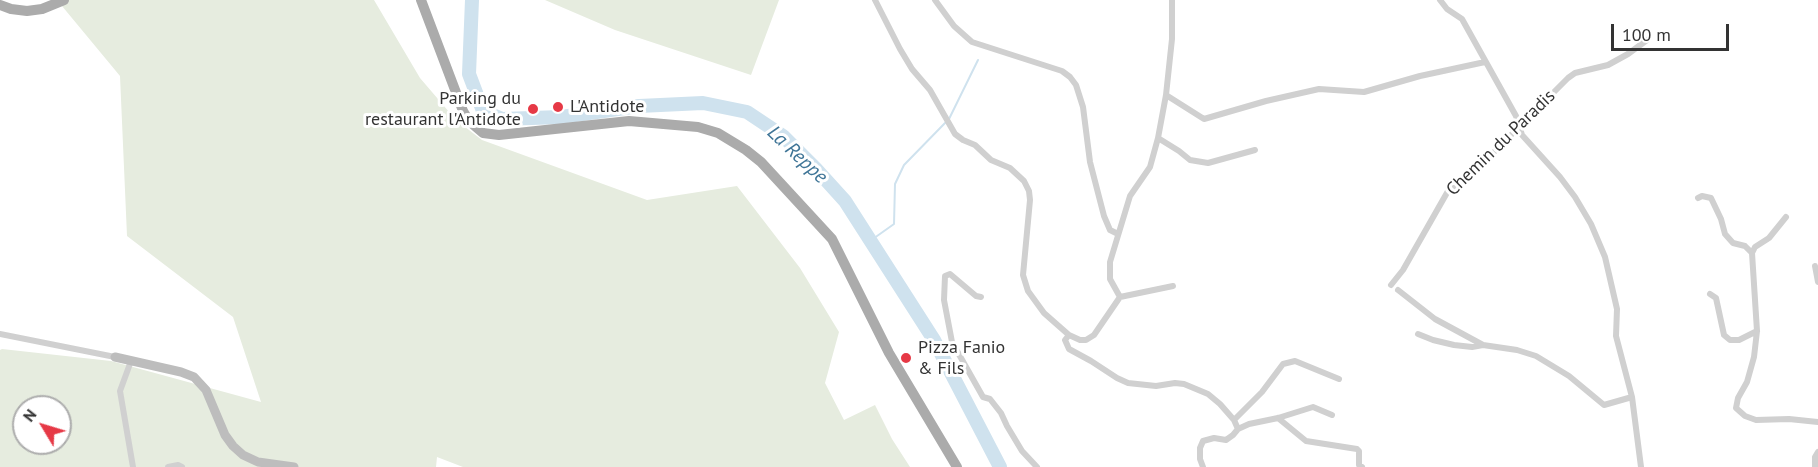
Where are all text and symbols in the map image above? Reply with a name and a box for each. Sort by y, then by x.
scale bar [1614,12,1732,50]
text: 100 m [1622,23,1671,46]
street label: Chemin du Paradis [1442,86,1560,200]
place label: Parking du restaurant l'Antidote [365,88,521,130]
place label: L'Antidote [570,96,644,118]
marker: L'Antidote [551,100,565,114]
marker: Parking du restaurant l'Antidote [526,102,540,116]
water label: La Reppe [762,121,832,189]
place label: Pizza Fanio & Fils [918,337,1005,380]
marker: Pizza Fanio & Fils [899,351,913,365]
north arrow [12,395,72,455]
text: N [18,405,41,425]

